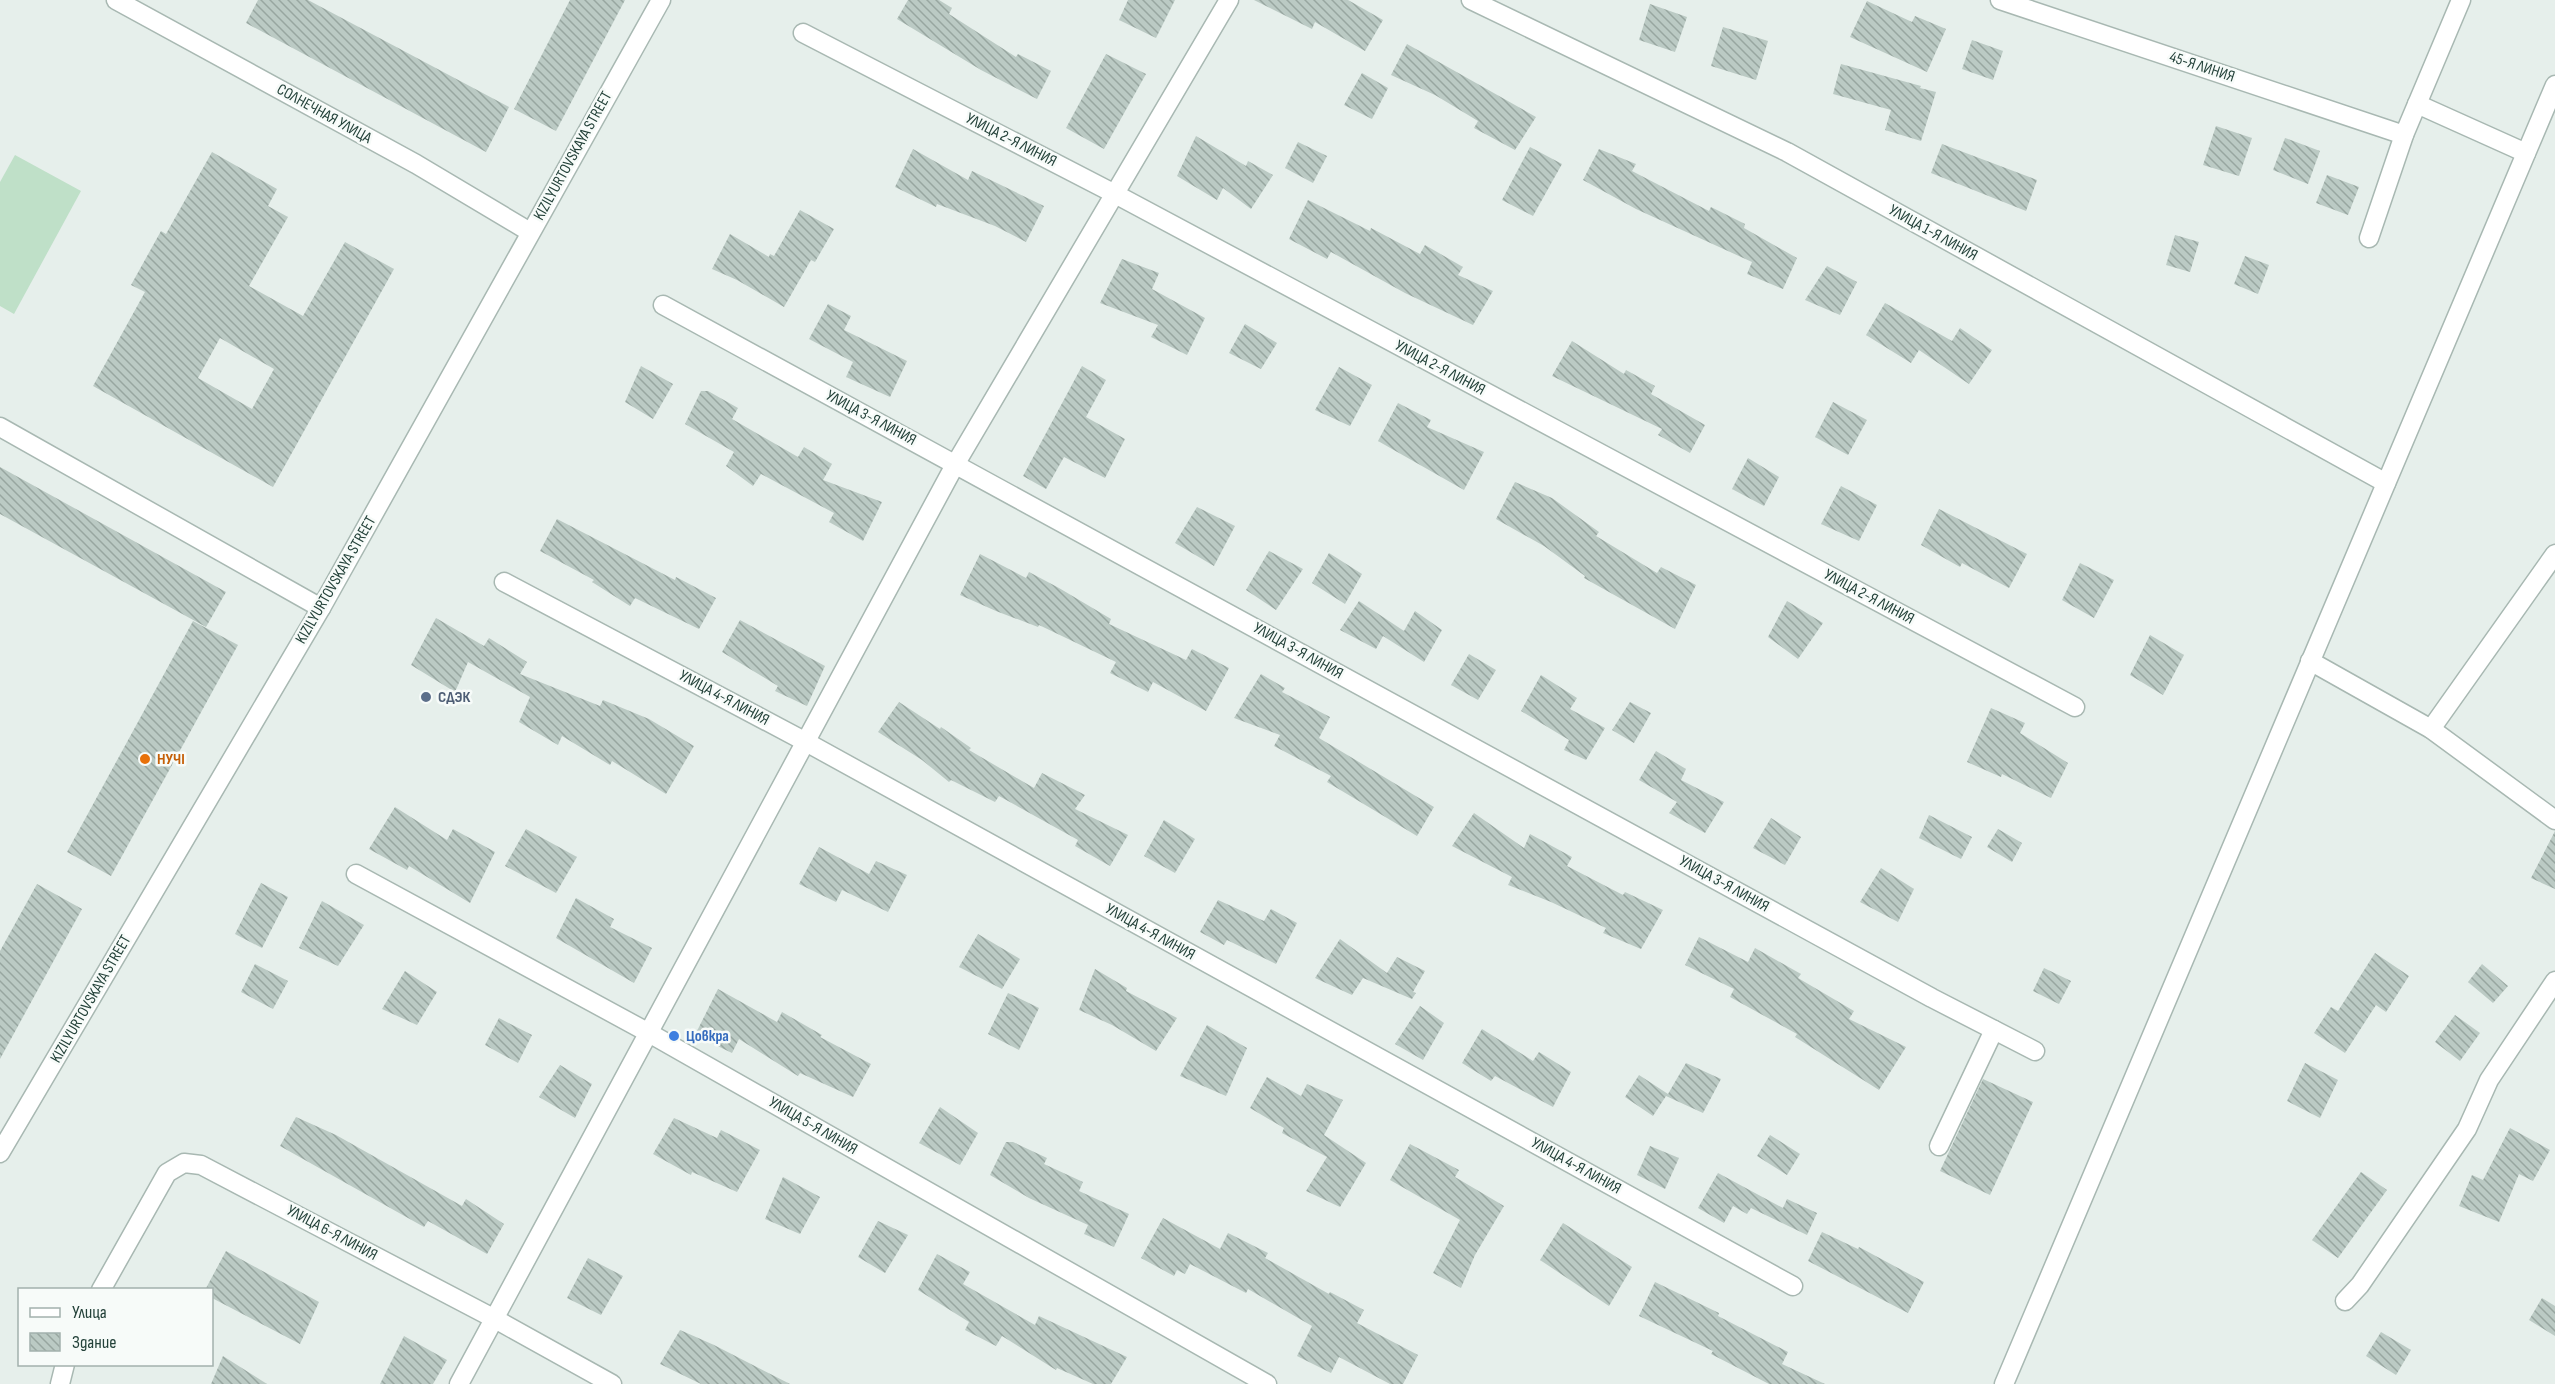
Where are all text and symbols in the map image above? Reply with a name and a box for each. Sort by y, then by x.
street label: 45-Я ЛИНИЯ [2167,48,2237,86]
street label: СОЛНЕЧНАЯ УЛИЦА [273,80,375,148]
street label: KIZILYURTOVSKAYA STREET [530,88,616,224]
street label: УЛИЦА 2-Я ЛИНИЯ [962,109,1060,171]
street label: УЛИЦА 1-Я ЛИНИЯ [1885,201,1981,265]
street label: УЛИЦА 2-Я ЛИНИЯ [1392,336,1488,400]
street label: УЛИЦА 3-Я ЛИНИЯ [823,386,919,450]
street label: KIZILYURTOVSKAYA STREET [292,512,381,647]
street label: УЛИЦА 2-Я ЛИНИЯ [1821,565,1917,629]
street label: УЛИЦА 3-Я ЛИНИЯ [1250,619,1346,683]
street label: УЛИЦА 4-Я ЛИНИЯ [676,666,772,730]
place label: СДЭК [438,688,470,707]
marker: СДЭК [419,690,433,704]
place label: НУЧI [157,750,185,769]
marker: НУЧI [138,752,152,766]
street label: УЛИЦА 3-Я ЛИНИЯ [1676,852,1772,916]
street label: УЛИЦА 4-Я ЛИНИЯ [1102,900,1198,964]
street label: KIZILYURTOVSKAYA STREET [47,931,136,1066]
place label: Цовкра [686,1027,729,1046]
marker: Цовкра [667,1029,681,1043]
street label: УЛИЦА 5-Я ЛИНИЯ [765,1093,861,1159]
street label: УЛИЦА 4-Я ЛИНИЯ [1528,1134,1624,1198]
street label: УЛИЦА 6-Я ЛИНИЯ [283,1201,381,1265]
legend [18,1288,213,1366]
text: Улица [72,1302,107,1323]
text: Здание [72,1332,117,1353]

